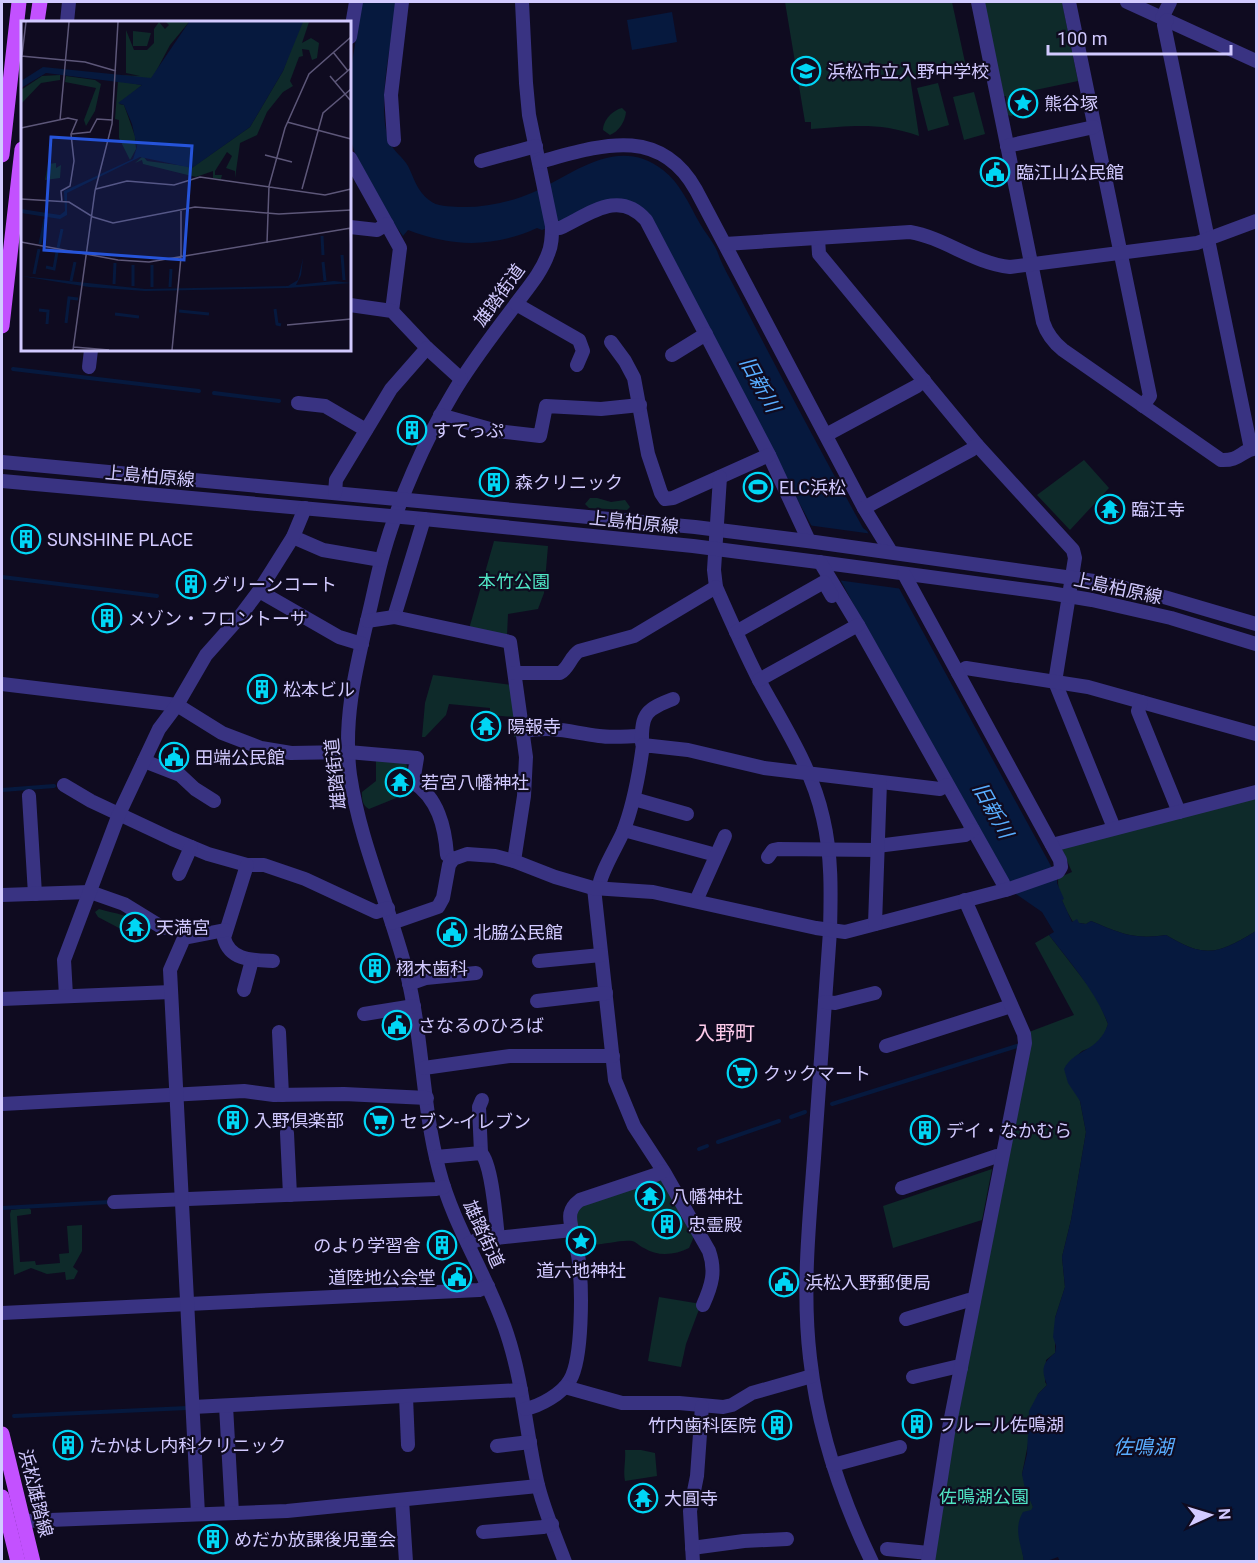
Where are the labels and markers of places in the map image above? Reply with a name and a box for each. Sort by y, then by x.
school or university icon: 浜松市立入野中学校 [790,55,822,87]
place label: 浜松市立入野中学校 [827,61,989,82]
place icon: 熊谷塚 [1007,87,1039,119]
place label: 熊谷塚 [1044,93,1098,114]
public building icon: 臨江山公民館 [979,156,1011,188]
place label: 臨江山公民館 [1016,162,1124,183]
building icon: すてっぷ [396,414,428,446]
place label: すてっぷ [433,420,504,441]
building icon: 森クリニック [478,466,510,498]
sports icon: ELC浜松 [742,471,774,503]
place label: 森クリニック [515,472,623,493]
place label: ELC浜松 [779,477,846,498]
temple icon: 臨江寺 [1094,493,1126,525]
place label: 臨江寺 [1131,499,1185,520]
building icon: SUNSHINE PLACE [10,523,42,555]
place label: SUNSHINE PLACE [47,529,193,550]
building icon: グリーンコート [175,568,207,600]
place label: グリーンコート [212,574,337,595]
building icon: メゾン・フロントーサ [91,602,123,634]
place label: メゾン・フロントーサ [128,608,308,629]
building icon: 松本ビル [246,673,278,705]
place label: 松本ビル [283,679,355,700]
temple icon: 陽報寺 [470,710,502,742]
place label: 陽報寺 [507,716,561,737]
public building icon: 田端公民館 [158,741,190,773]
place label: 田端公民館 [195,747,285,768]
temple icon: 若宮八幡神社 [384,766,416,798]
place label: 若宮八幡神社 [421,772,529,793]
temple icon: 天満宮 [119,911,151,943]
public building icon: 北脇公民館 [436,916,468,948]
place label: 天満宮 [156,917,210,938]
place label: 北脇公民館 [473,922,563,943]
building icon: 栩木歯科 [359,952,391,984]
place label: 栩木歯科 [396,958,468,979]
public building icon: さなるのひろば [381,1009,413,1041]
place label: さなるのひろば [418,1015,544,1036]
supermarket icon: クックマート [726,1057,758,1089]
place label: クックマート [763,1063,871,1084]
building icon: 入野倶楽部 [217,1104,249,1136]
supermarket icon: セブン-イレブン [363,1105,395,1137]
place label: 入野倶楽部 [254,1110,344,1131]
place label: セブン-イレブン [400,1111,531,1132]
building icon: デイ・なかむら [909,1114,941,1146]
place label: デイ・なかむら [946,1120,1072,1141]
temple icon: 八幡神社 [634,1180,666,1212]
place label: 八幡神社 [671,1186,743,1207]
building icon: 忠霊殿 [651,1208,683,1240]
place label: 忠霊殿 [688,1214,742,1235]
place icon: 道六地神社 [565,1225,597,1257]
building icon: のより学習舎 [426,1229,458,1261]
place label: のより学習舎 [313,1235,421,1256]
place label: 道六地神社 [536,1260,626,1281]
public building icon: 道陸地公会堂 [441,1261,473,1293]
public building icon: 浜松入野郵便局 [768,1266,800,1298]
place label: 道陸地公会堂 [328,1267,436,1288]
place label: 浜松入野郵便局 [805,1272,931,1293]
building icon: フルール佐鳴湖 [901,1408,933,1440]
building icon: 竹内歯科医院 [761,1409,793,1441]
place label: フルール佐鳴湖 [938,1414,1064,1435]
place label: 竹内歯科医院 [648,1415,756,1436]
building icon: たかはし内科クリニック [52,1429,84,1461]
place label: たかはし内科クリニック [89,1435,286,1456]
temple icon: 大圓寺 [627,1482,659,1514]
place label: 大圓寺 [664,1488,718,1509]
building icon: めだか放課後児童会 [197,1523,229,1555]
place label: めだか放課後児童会 [234,1529,396,1550]

